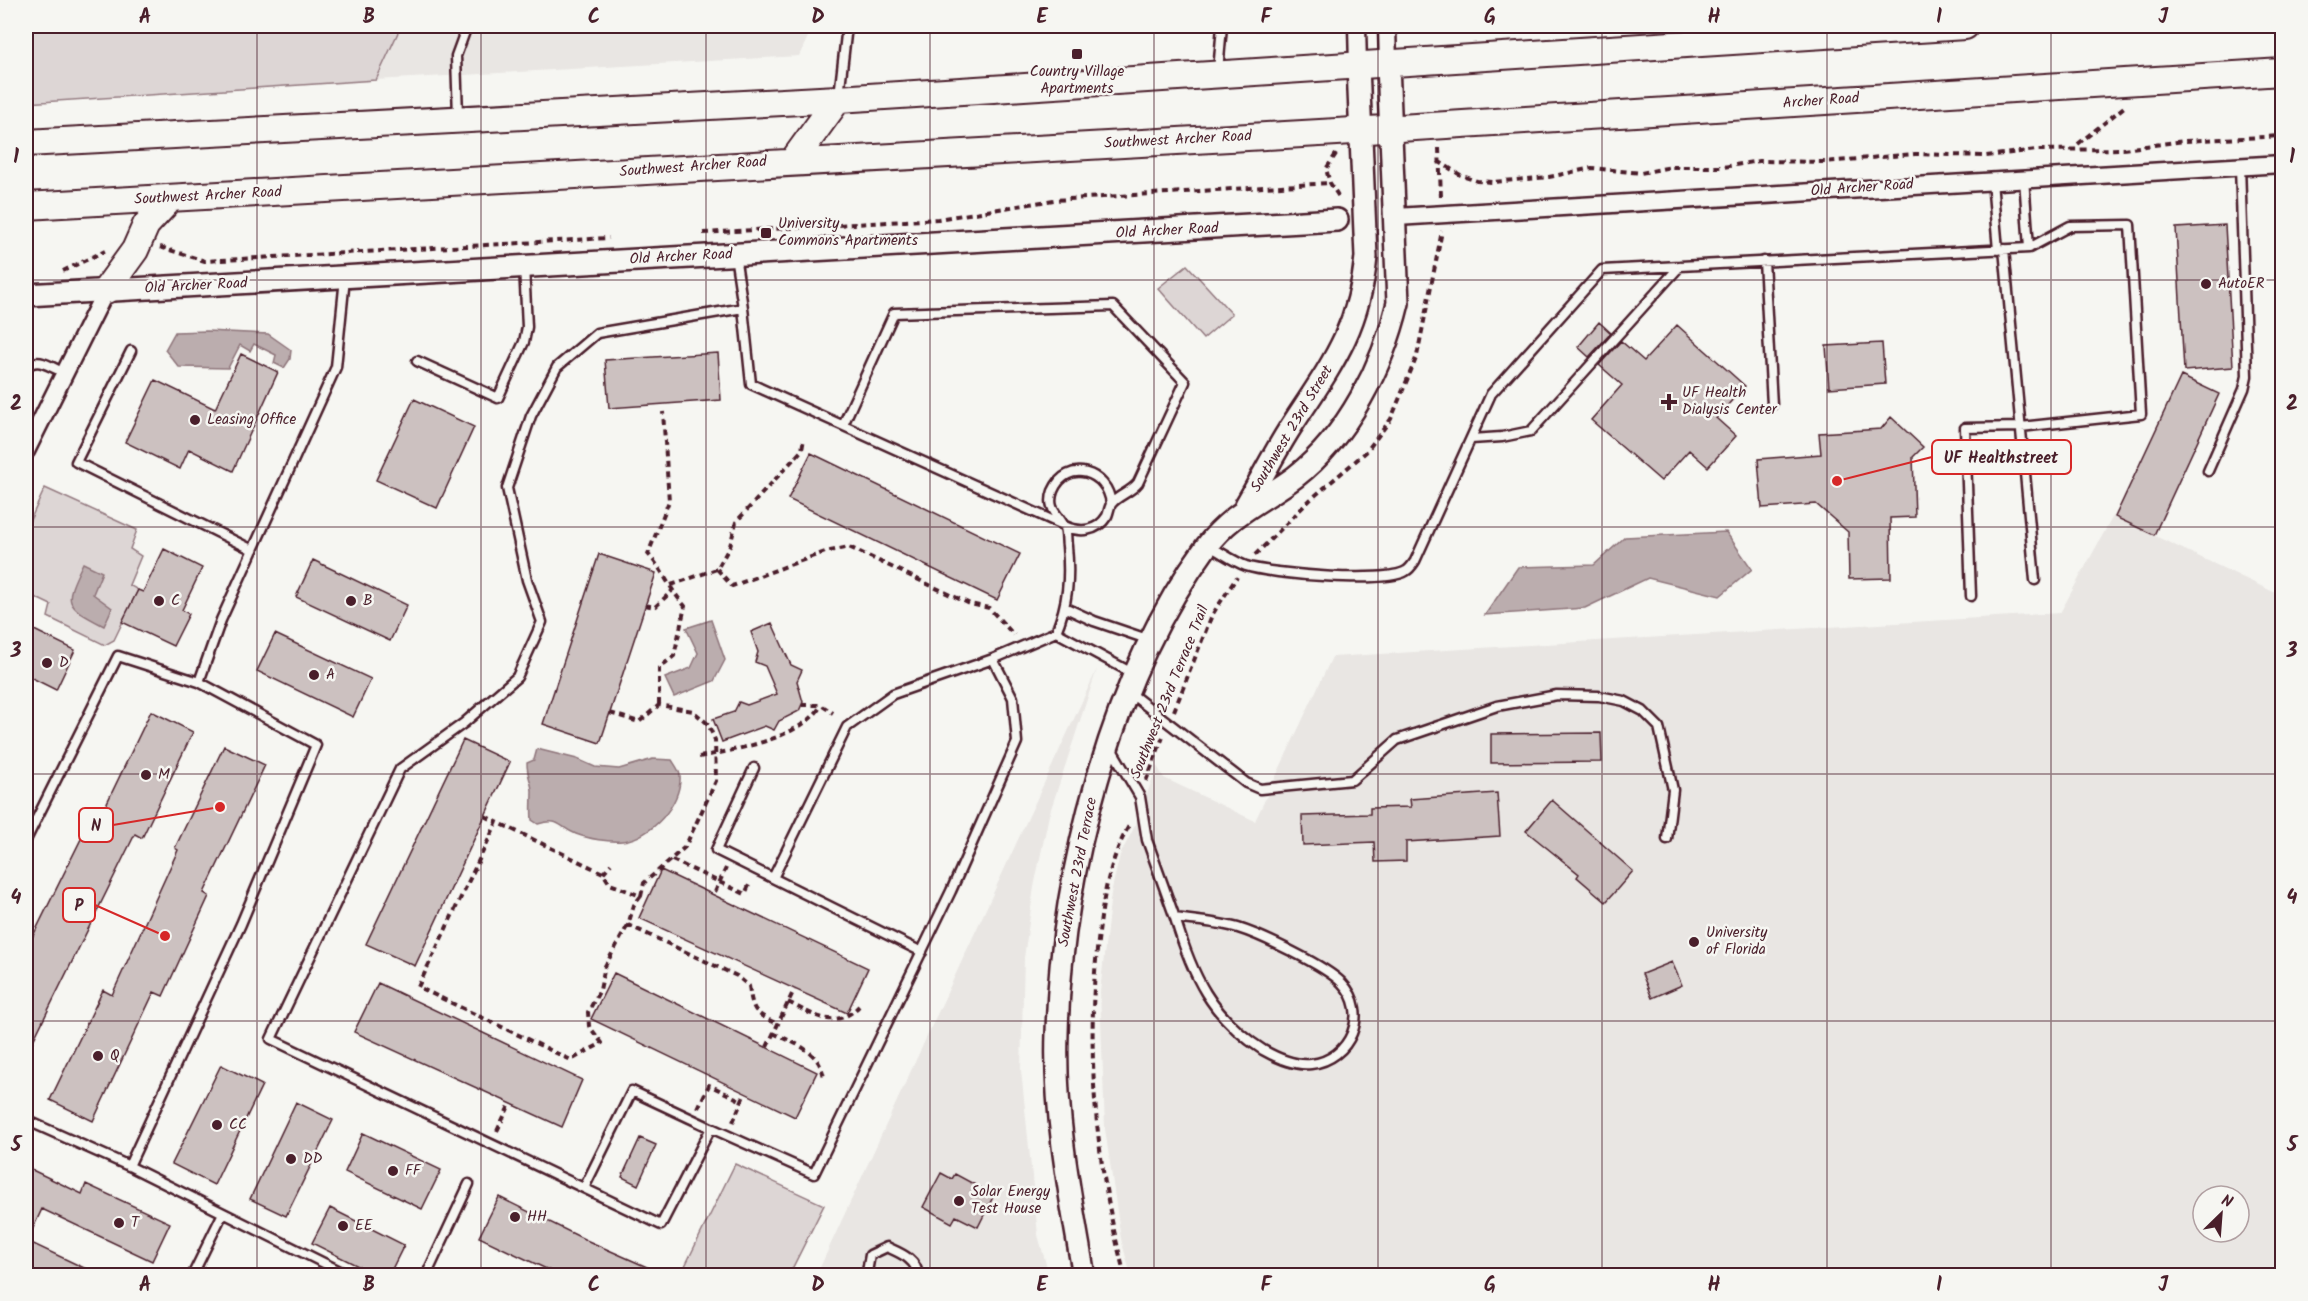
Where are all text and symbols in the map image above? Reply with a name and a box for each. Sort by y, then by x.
text: A [139,2,151,34]
text: B [363,2,375,34]
text: C [588,2,600,34]
text: D [811,2,825,34]
text: E [1036,2,1048,34]
text: F [1261,2,1273,34]
text: G [1484,2,1496,34]
text: H [1707,2,1721,34]
text: I [1936,2,1942,34]
text: J [2158,2,2169,34]
marker: Country Village Apartments [1070,47,1084,61]
place label: Country Village Apartments [1030,60,1125,101]
street label: Archer Road [1782,86,1861,116]
street label: Southwest Archer Road [1104,124,1253,156]
text: 1 [13,142,19,174]
text: 1 [2289,142,2295,174]
street label: Southwest Archer Road [619,150,768,184]
street label: Old Archer Road [1810,172,1915,204]
street label: Southwest Archer Road [134,180,283,212]
place label: University Commons Apartments [778,212,918,253]
street label: Old Archer Road [1115,216,1220,246]
marker: University Commons Apartments [759,226,773,240]
street label: Old Archer Road [629,242,734,272]
street label: Old Archer Road [144,271,249,301]
place label: AutoER [2218,272,2265,296]
marker: AutoER [2199,277,2213,291]
street label: Southwest 23rd Street [1244,361,1340,497]
place label: UF Health Dialysis Center [1682,381,1778,422]
text: 2 [10,389,22,421]
text: 2 [2286,389,2298,421]
marker: UF Health Dialysis Center [1660,393,1678,411]
place label: Leasing Office [207,408,297,432]
marker: Leasing Office [188,413,202,427]
callout: UF Healthstreet [1932,440,2071,474]
text: UF Healthstreet [1944,446,2059,471]
place label: C [171,589,180,613]
place label: B [363,589,373,613]
marker: C [152,594,166,608]
marker: B [344,594,358,608]
street label: Southwest 23rd Terrace Trail [1124,601,1216,782]
text: 3 [10,636,22,668]
text: 3 [2286,636,2298,668]
place label: D [59,651,69,675]
marker: D [40,656,54,670]
place label: A [326,663,335,687]
marker: A [307,668,321,682]
place label: M [158,763,170,787]
marker: M [139,768,153,782]
street label: Southwest 23rd Terrace [1052,795,1104,949]
callout: N [79,808,113,842]
text: N [91,814,101,839]
text: 4 [11,883,22,915]
text: 4 [2287,883,2298,915]
callout: P [63,888,95,922]
text: P [75,894,85,919]
place label: University of Florida [1706,921,1768,962]
marker: University of Florida [1687,935,1701,949]
place label: Q [110,1044,120,1068]
marker: Q [91,1049,105,1063]
place label: CC [229,1113,247,1137]
marker: CC [210,1118,224,1132]
text: 5 [10,1130,23,1162]
text: 5 [2286,1130,2299,1162]
place label: DD [303,1147,323,1171]
marker: DD [284,1152,298,1166]
place label: FF [405,1159,422,1183]
marker: FF [386,1164,400,1178]
place label: Solar Energy Test House [971,1180,1051,1221]
north arrow [2191,1184,2251,1244]
text: N [2217,1188,2237,1215]
marker: Solar Energy Test House [952,1194,966,1208]
place label: HH [527,1205,547,1229]
marker: HH [508,1210,522,1224]
place label: T [131,1211,141,1235]
place label: EE [355,1214,374,1238]
marker: T [112,1216,126,1230]
marker: EE [336,1219,350,1233]
text: A [139,1270,151,1301]
text: B [363,1270,375,1301]
text: C [588,1270,600,1301]
text: D [811,1270,825,1301]
text: E [1036,1270,1048,1301]
text: F [1261,1270,1273,1301]
text: G [1484,1270,1496,1301]
text: H [1707,1270,1721,1301]
text: I [1936,1270,1942,1301]
text: J [2158,1270,2169,1301]

